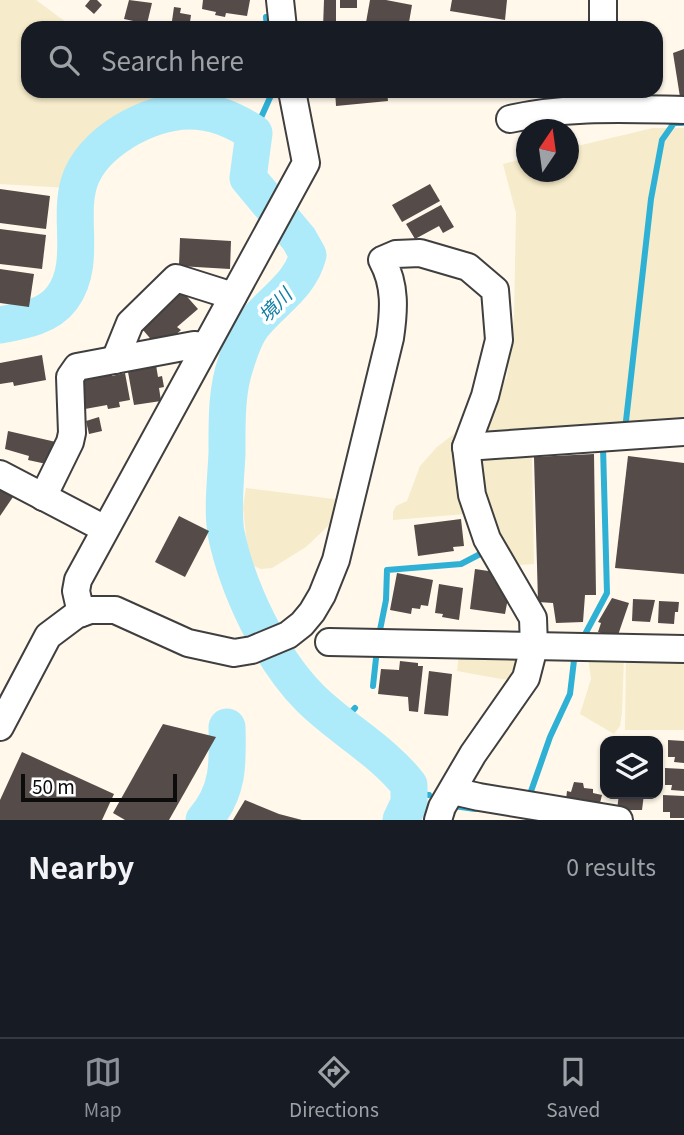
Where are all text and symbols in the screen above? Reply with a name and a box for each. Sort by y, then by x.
search box [21,21,663,98]
icon: search [45,41,83,79]
text: Search here [101,41,244,78]
north arrow [516,119,579,182]
water label: 境川 [251,280,298,327]
map controls [600,736,663,799]
button: layers [600,736,663,799]
scale bar [21,771,177,803]
text: 50 m [32,772,75,799]
text: Nearby [28,844,134,888]
text: 0 results [566,849,656,883]
tab: Map [84,1053,122,1122]
tab: Directions [289,1053,379,1122]
tab: Saved [546,1053,600,1122]

